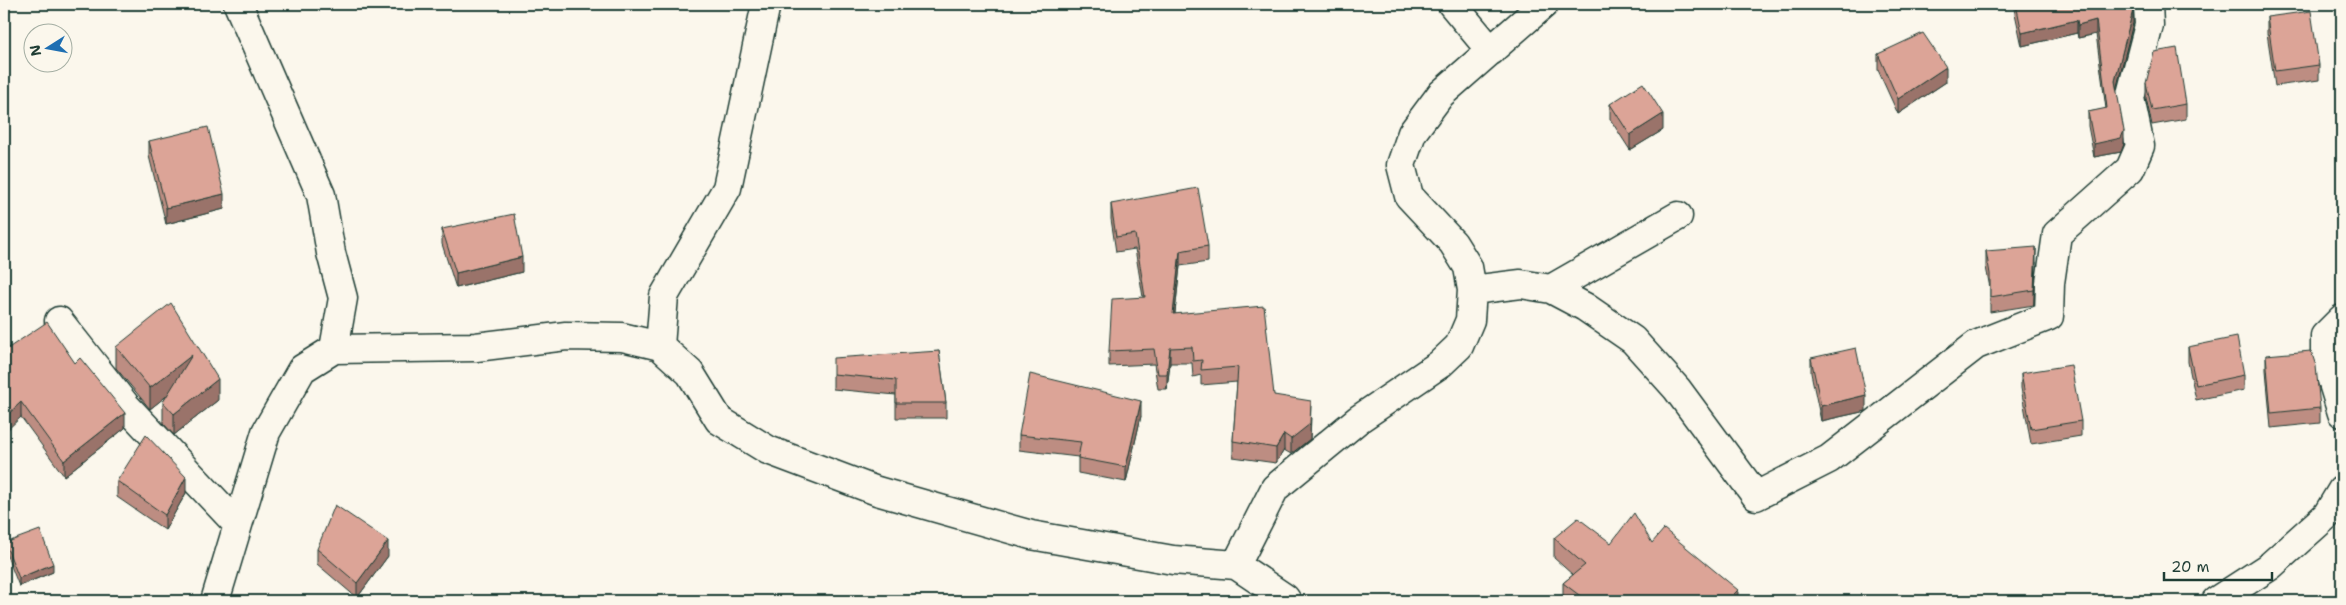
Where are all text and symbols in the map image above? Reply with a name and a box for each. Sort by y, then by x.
north arrow [22,22,72,72]
text: N [25,43,45,58]
scale bar [2164,550,2271,582]
text: 20 m [2171,557,2210,577]

